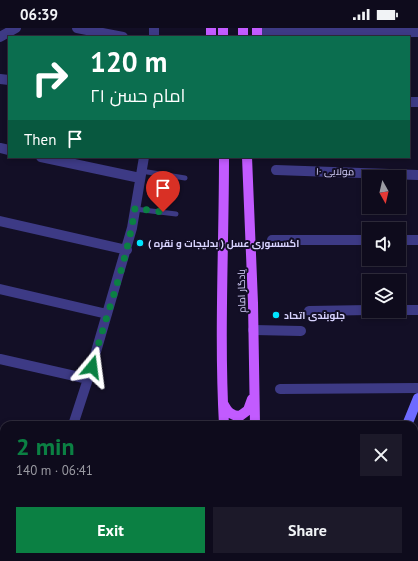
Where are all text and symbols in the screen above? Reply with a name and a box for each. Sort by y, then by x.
text: 06:39 [20,5,58,24]
text: 120 m [90,43,167,80]
icon: right [24,52,76,104]
text: امام حسن ۲۱ [90,84,185,107]
icon: arrive [64,128,86,150]
text: Then [24,130,56,149]
street label: مولایی ۱۰ [316,165,354,178]
north arrow [362,170,406,214]
map controls [362,170,406,318]
pin [146,171,180,212]
icon: arrive [152,177,174,199]
button: sound [362,222,406,266]
place label: اکسسوری عسل ( بدلیجات و نقره ) [148,237,299,250]
marker: اکسسوری عسل ( بدلیجات و نقره ) [135,238,145,248]
street label: یادگار امام [235,269,249,313]
button: layers [362,274,406,318]
place label: جلوبندی اتحاد [284,309,345,322]
marker: جلوبندی اتحاد [271,310,281,320]
position arrow [71,346,113,388]
text: 2 min [16,431,75,462]
button: close [360,434,402,476]
text: 140 m · 06:41 [16,462,93,479]
button: Exit [16,507,205,553]
button: Share [213,507,402,553]

